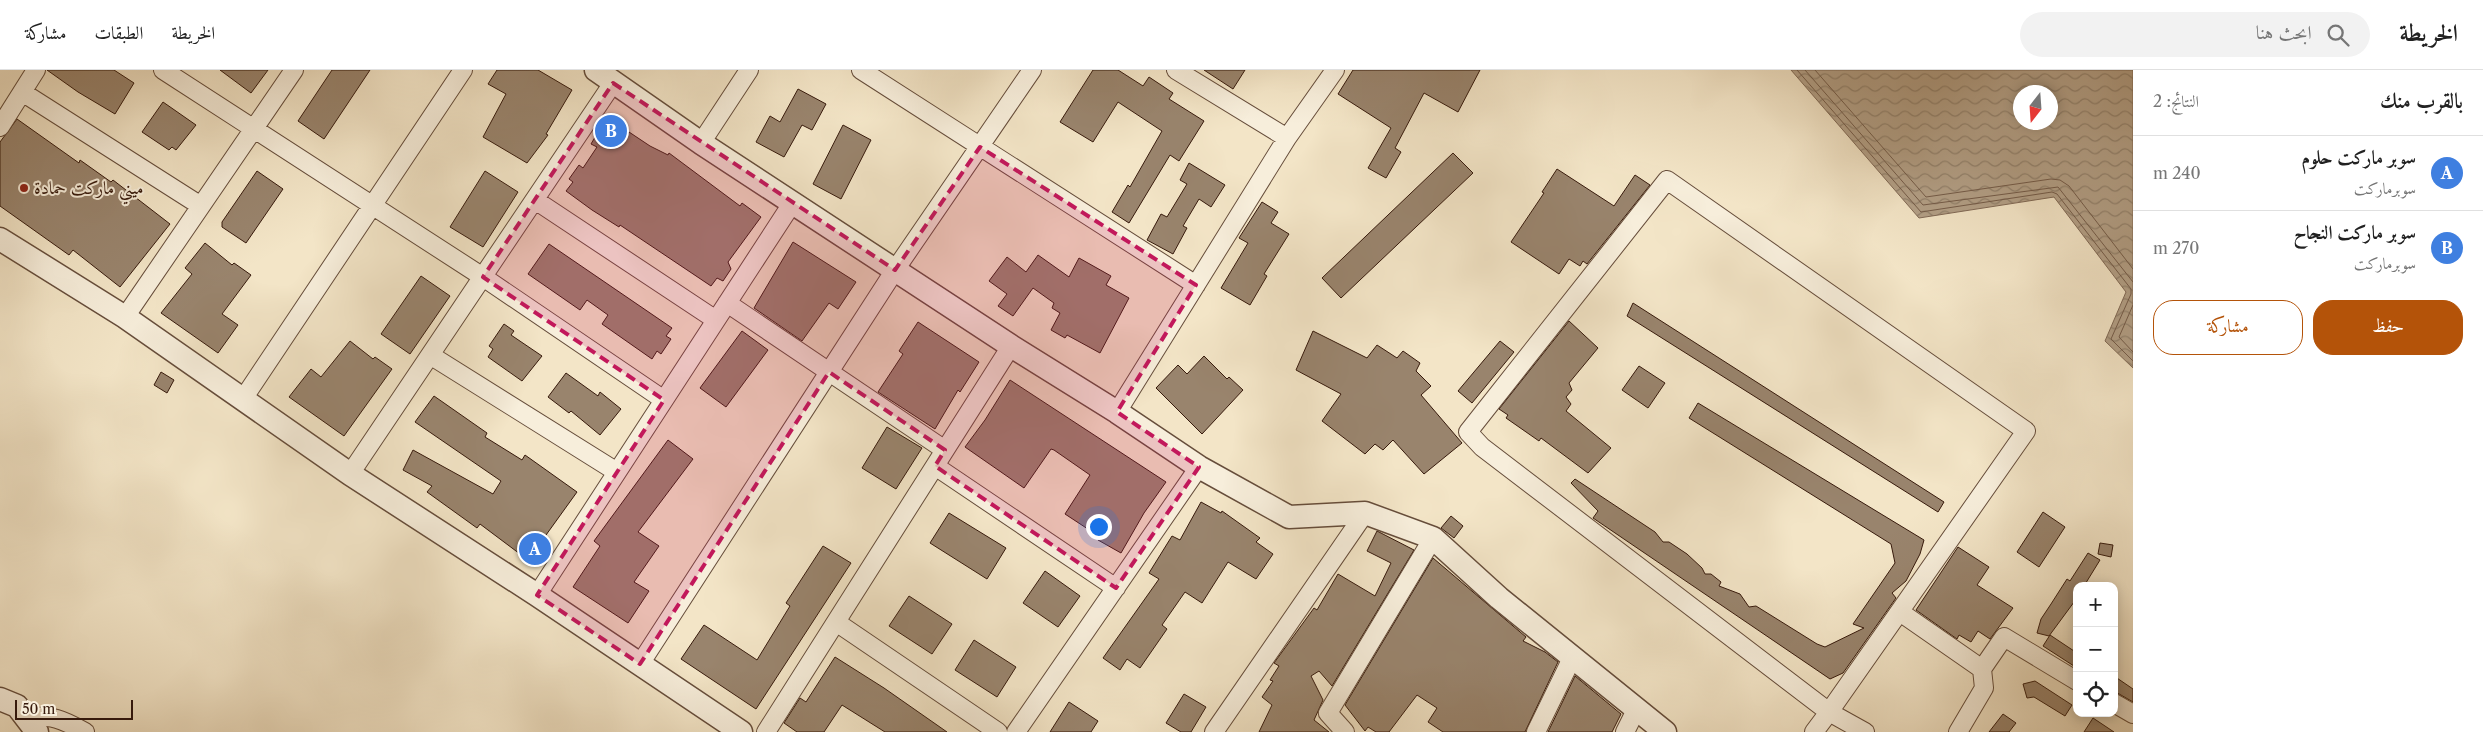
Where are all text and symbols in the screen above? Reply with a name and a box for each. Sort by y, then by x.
search box [2020,12,2370,57]
text: الخريطة [2400,18,2458,47]
text: ابحث هنا [2256,21,2312,44]
icon: search [2324,21,2352,49]
text: مشاركة [25,22,66,44]
text: الطبقات [94,22,143,44]
text: الخريطة [171,22,215,44]
north arrow [2013,85,2058,130]
text: بالقرب منك [2380,88,2463,113]
text: النتائج: 2 [2153,91,2199,111]
pin: B [595,112,627,150]
text: سوبر ماركت حلوم [2302,146,2416,169]
text: 240 m [2153,163,2201,183]
text: A [2441,163,2453,183]
place label: ميني ماركت حمادة [34,177,144,205]
text: سوبرماركت [2354,178,2416,198]
marker: ميني ماركت حمادة [18,182,30,194]
text: سوبر ماركت النجاح [2293,221,2416,244]
text: 270 m [2153,238,2199,258]
text: B [2441,238,2453,258]
text: سوبرماركت [2354,253,2416,273]
button: مشاركة [2153,300,2303,355]
button: حفظ [2313,300,2463,355]
your location [1086,514,1112,540]
pin: A [519,530,551,568]
map controls [2073,582,2118,717]
button: + [2073,582,2118,627]
button: − [2073,627,2118,672]
button: locate [2073,672,2118,717]
scale bar [15,697,132,720]
text: 50 m [22,700,55,718]

